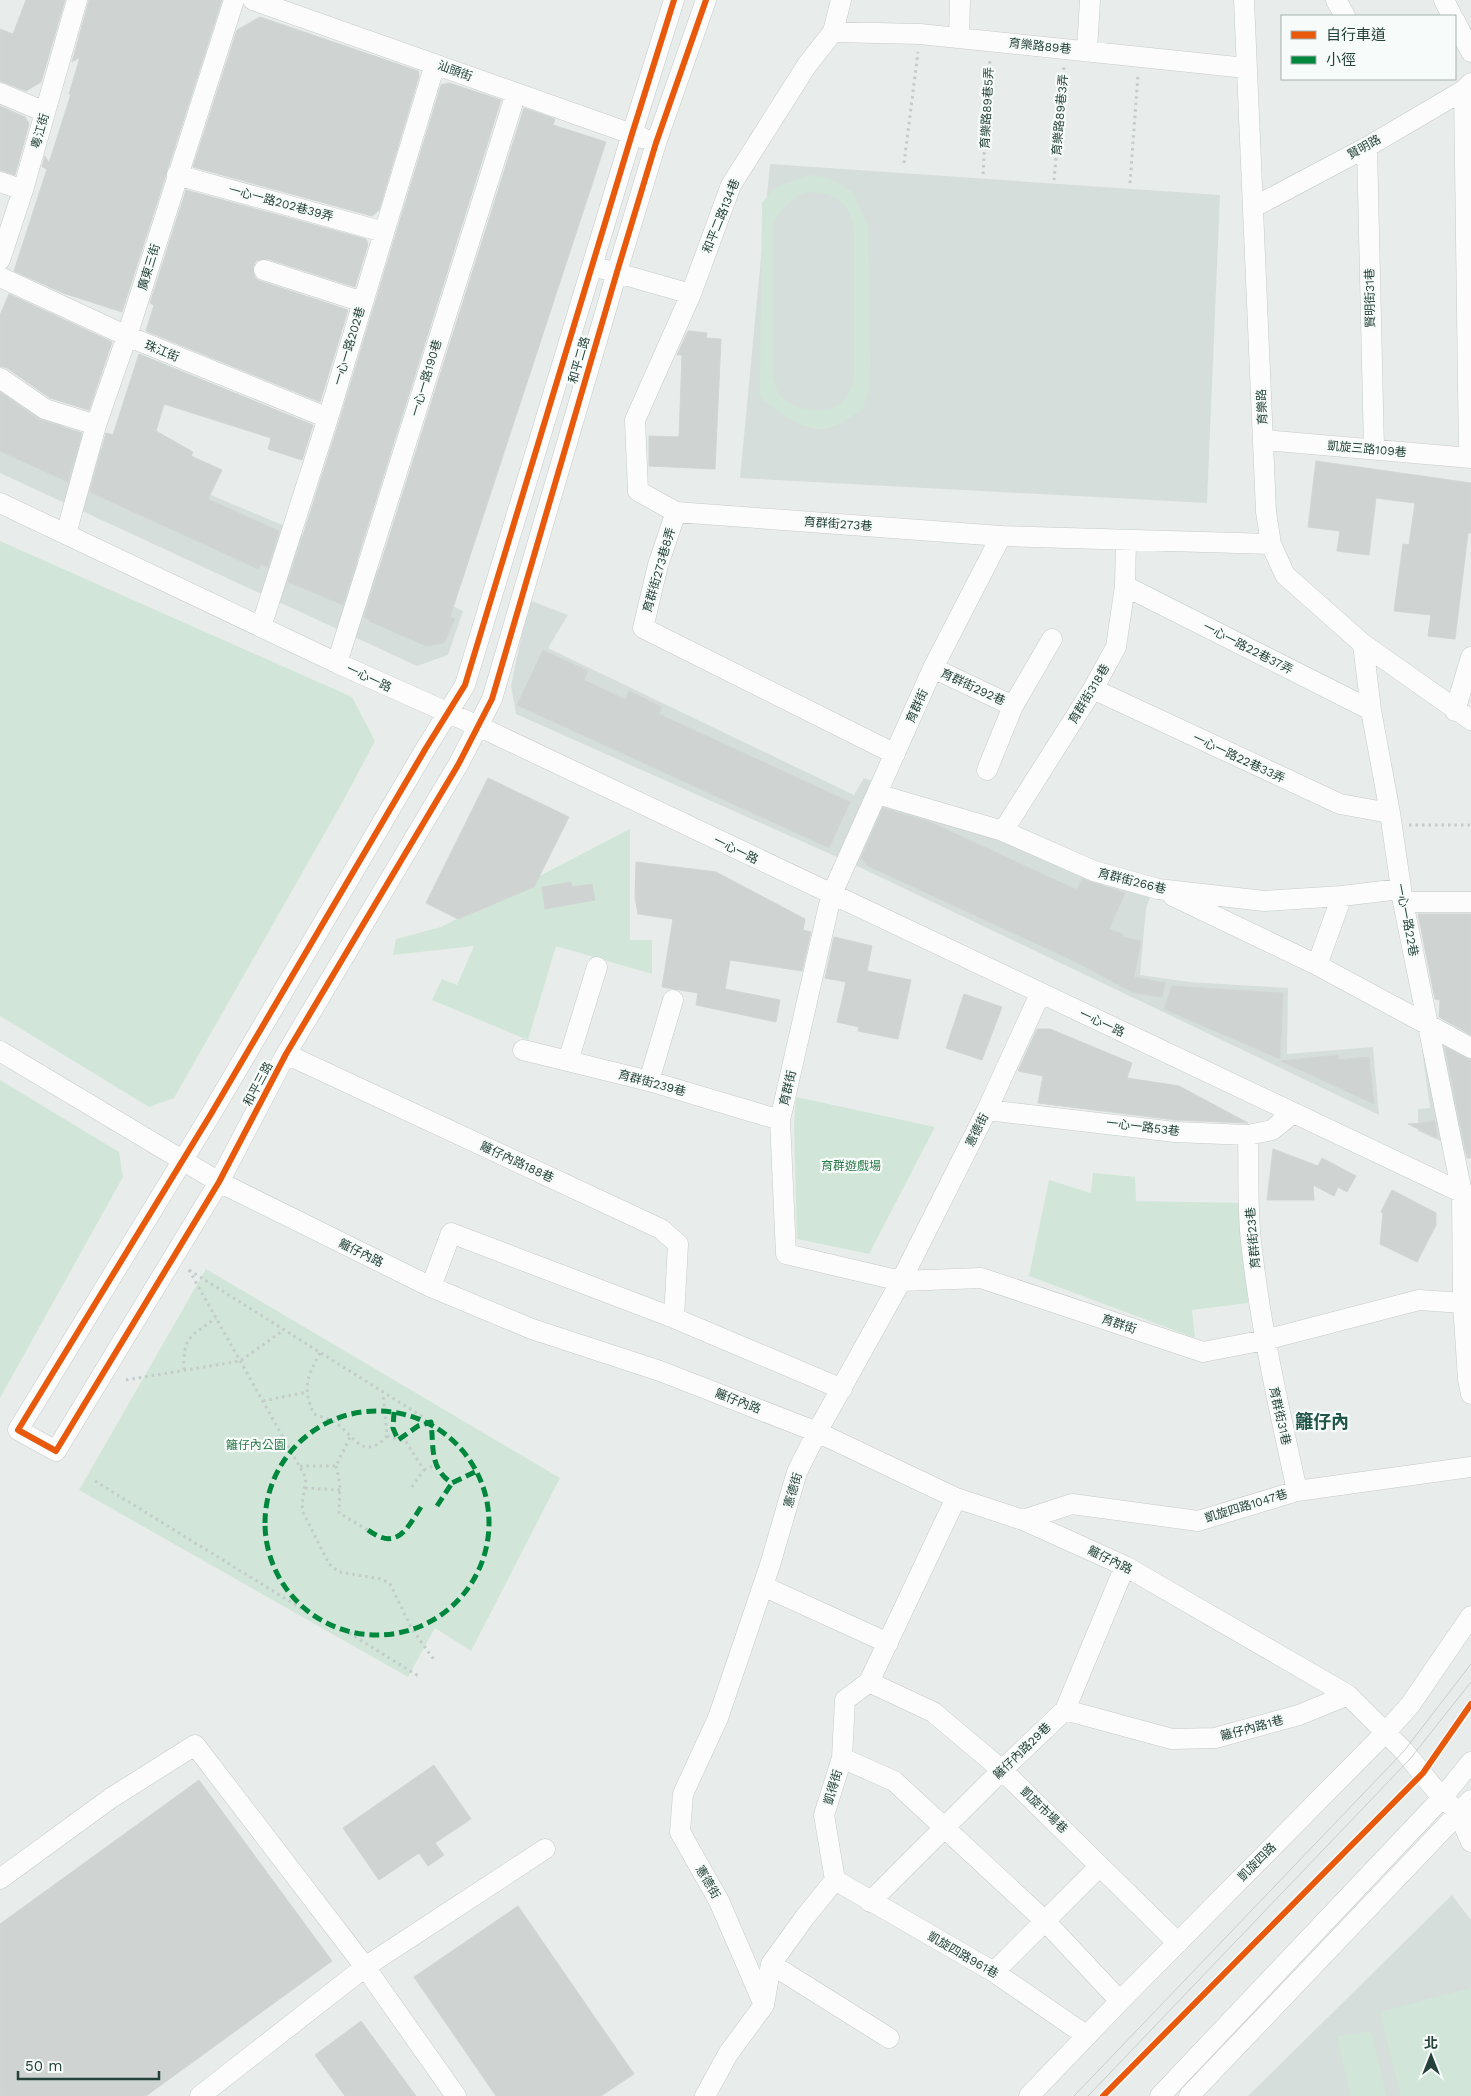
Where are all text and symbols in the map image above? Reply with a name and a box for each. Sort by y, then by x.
legend [1281,15,1456,80]
text: 自行車道 [1326,26,1386,44]
street label: 育樂路89巷 [1008,36,1072,56]
text: 小徑 [1326,51,1356,69]
street label: 汕頭街 [436,58,474,84]
street label: 育樂路89巷5弄 [978,67,996,149]
street label: 育樂路89巷3弄 [1049,74,1071,156]
street label: 粵江街 [28,112,52,150]
street label: 賢明路 [1345,132,1383,162]
street label: 和平二路134巷 [700,177,742,255]
street label: 一心一路202巷39弄 [227,182,335,224]
street label: 廣東三街 [135,242,163,292]
street label: 賢明街31巷 [1362,268,1378,328]
street label: 一心一路202巷 [330,305,368,387]
street label: 和平二路 [566,335,592,385]
street label: 珠江街 [143,338,181,364]
street label: 一心一路190巷 [408,338,444,418]
street label: 育樂路 [1254,389,1270,425]
street label: 凱旋三路109巷 [1327,439,1407,459]
street label: 育群街273巷 [803,515,873,533]
street label: 育群街273巷8弄 [640,526,678,614]
street label: 一心一路22巷37弄 [1201,619,1295,677]
street label: 一心一路 [344,662,394,694]
street label: 育群街318巷 [1066,662,1112,726]
street label: 育群街292巷 [939,666,1007,708]
street label: 育群街 [903,687,931,725]
street label: 一心一路22巷33弄 [1191,731,1287,785]
street label: 一心一路 [711,833,761,867]
street label: 育群街266巷 [1097,866,1167,896]
street label: 一心一路22巷 [1393,882,1421,958]
street label: 一心一路 [1077,1007,1127,1039]
street label: 和平三路 [241,1060,275,1108]
street label: 育群街239巷 [617,1067,687,1099]
street label: 育群街 [777,1069,799,1107]
street label: 憲德街 [963,1111,991,1149]
street label: 一心一路53巷 [1105,1116,1181,1138]
street label: 籬仔內路188巷 [478,1139,556,1185]
park label: 育群遊戲場 [821,1159,881,1173]
street label: 育群街23巷 [1243,1207,1263,1269]
street label: 籬仔內路 [336,1236,386,1270]
street label: 育群街 [1100,1312,1138,1336]
street label: 育群街31巷 [1266,1385,1294,1447]
street label: 籬仔內路 [713,1386,763,1416]
district label: 籬仔內 [1295,1411,1349,1432]
park label: 籬仔內公園 [226,1438,286,1452]
street label: 憲德街 [781,1471,805,1509]
street label: 凱旋四路1047巷 [1203,1487,1289,1525]
street label: 籬仔內路 [1085,1543,1135,1577]
street label: 籬仔內路1巷 [1219,1713,1285,1743]
street label: 籬仔內路29巷 [990,1720,1054,1782]
street label: 凱得街 [821,1768,845,1806]
street label: 凱旋市場巷 [1018,1784,1070,1836]
street label: 凱旋四路 [1235,1840,1279,1884]
street label: 憲德街 [693,1863,723,1901]
street label: 凱旋四路961巷 [925,1929,1001,1981]
north arrow [1406,2031,1456,2081]
text: 北 [1424,2035,1438,2051]
scale bar [18,2048,159,2080]
text: 50 m [25,2057,62,2075]

